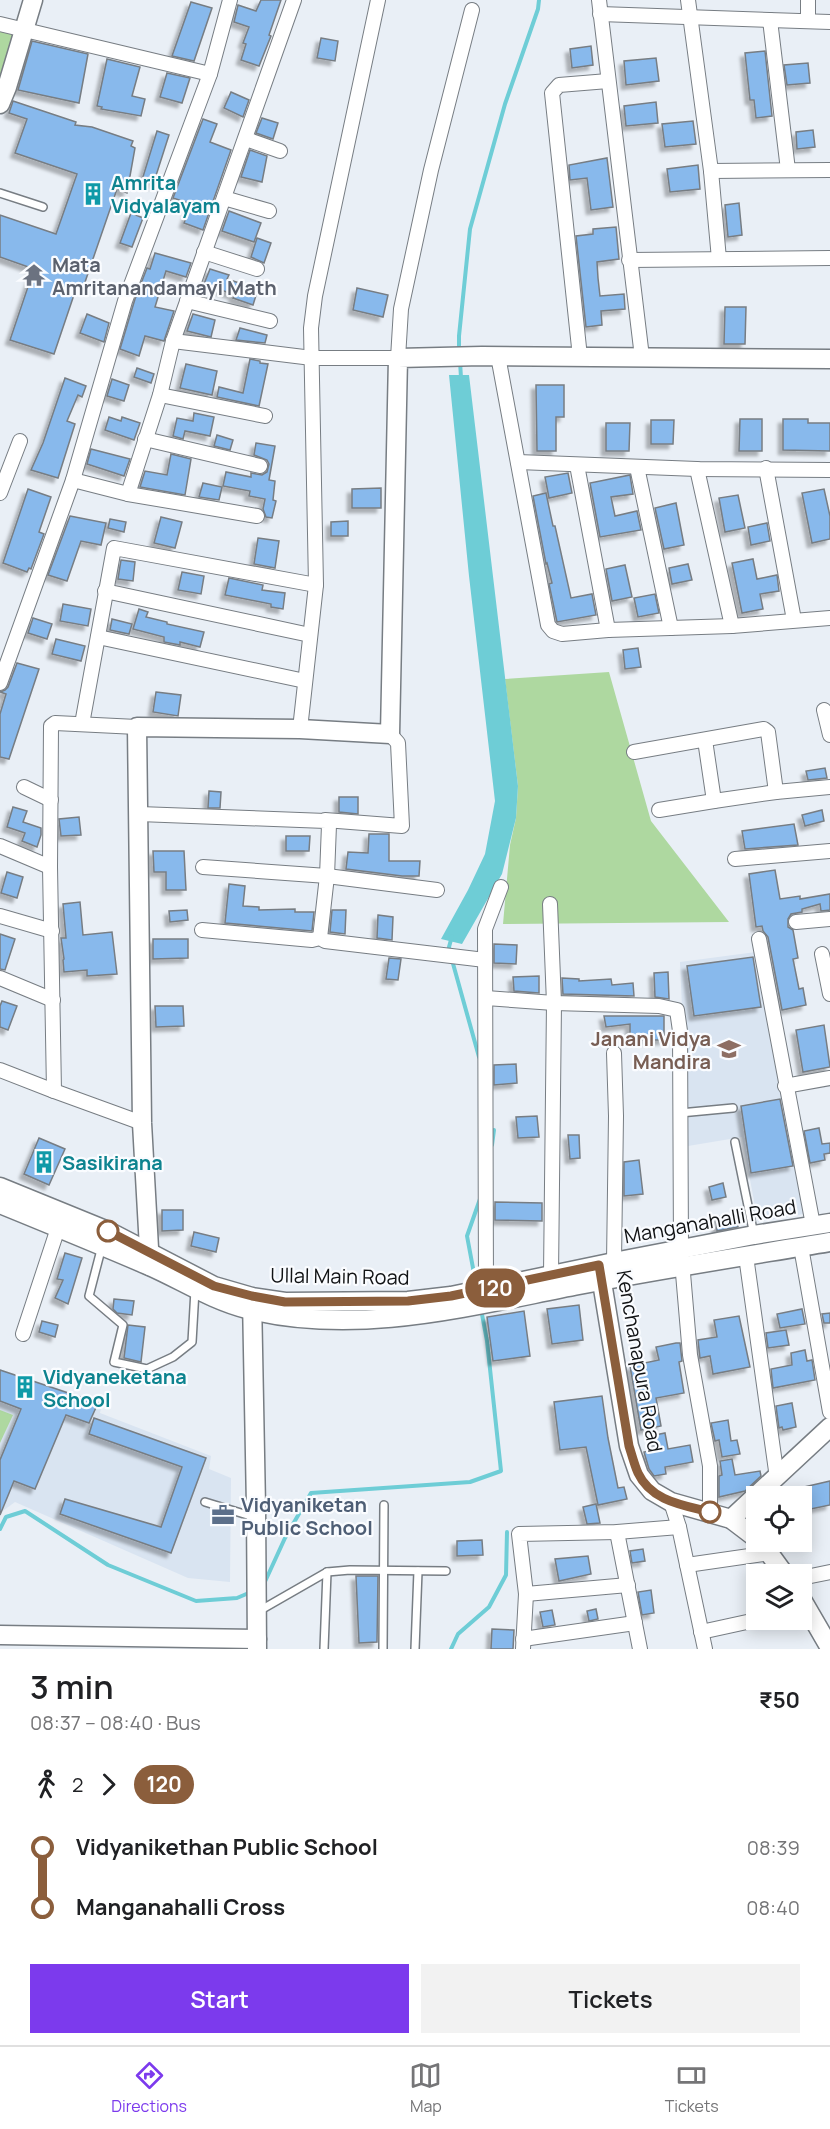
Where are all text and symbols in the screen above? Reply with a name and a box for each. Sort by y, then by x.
place label: Amrita Vidyalayam [111,169,221,219]
building icon: Amrita Vidyalayam [80,181,106,207]
place label: Mata Amritanandamayi Math [52,251,277,301]
temple icon: Mata Amritanandamayi Math [21,262,47,288]
place label: Janani Vidya Mandira [591,1025,711,1075]
school or university icon: Janani Vidya Mandira [716,1036,742,1062]
building icon: Sasikirana [31,1149,57,1175]
place label: Sasikirana [62,1149,163,1176]
street label: Manganahalli Road [622,1193,798,1249]
unlabelled marker [97,1220,119,1242]
street label: Ullal Main Road [270,1261,410,1291]
line badge: 120 [460,1268,530,1308]
street label: Kenchanapura Road [611,1268,669,1454]
text: 120 [477,1274,513,1302]
place label: Vidyaneketana School [43,1363,187,1413]
building icon: Vidyaneketana School [12,1374,38,1400]
map controls [746,1486,812,1630]
button: locate [746,1486,812,1552]
place label: Vidyaniketan Public School [241,1491,373,1541]
unlabelled marker [699,1501,721,1523]
office icon: Vidyaniketan Public School [210,1502,236,1528]
button: layers [746,1564,812,1630]
text: 3 min [30,1664,114,1709]
text: ₹50 [759,1685,800,1715]
text: 08:37 – 08:40 · Bus [30,1709,201,1736]
icon: walk [30,1768,63,1801]
icon: forward [92,1768,125,1801]
text: 120 [146,1770,182,1798]
text: 2 [72,1771,83,1798]
text: Vidyanikethan Public School [76,1832,378,1862]
text: 08:39 [747,1834,800,1861]
text: Manganahalli Cross [76,1892,285,1922]
text: 08:40 [746,1894,800,1921]
button: Start [30,1964,409,2033]
button: Tickets [421,1964,800,2033]
tab: Directions [111,2059,187,2117]
tab: Map [409,2059,442,2117]
tab: Tickets [665,2059,719,2117]

